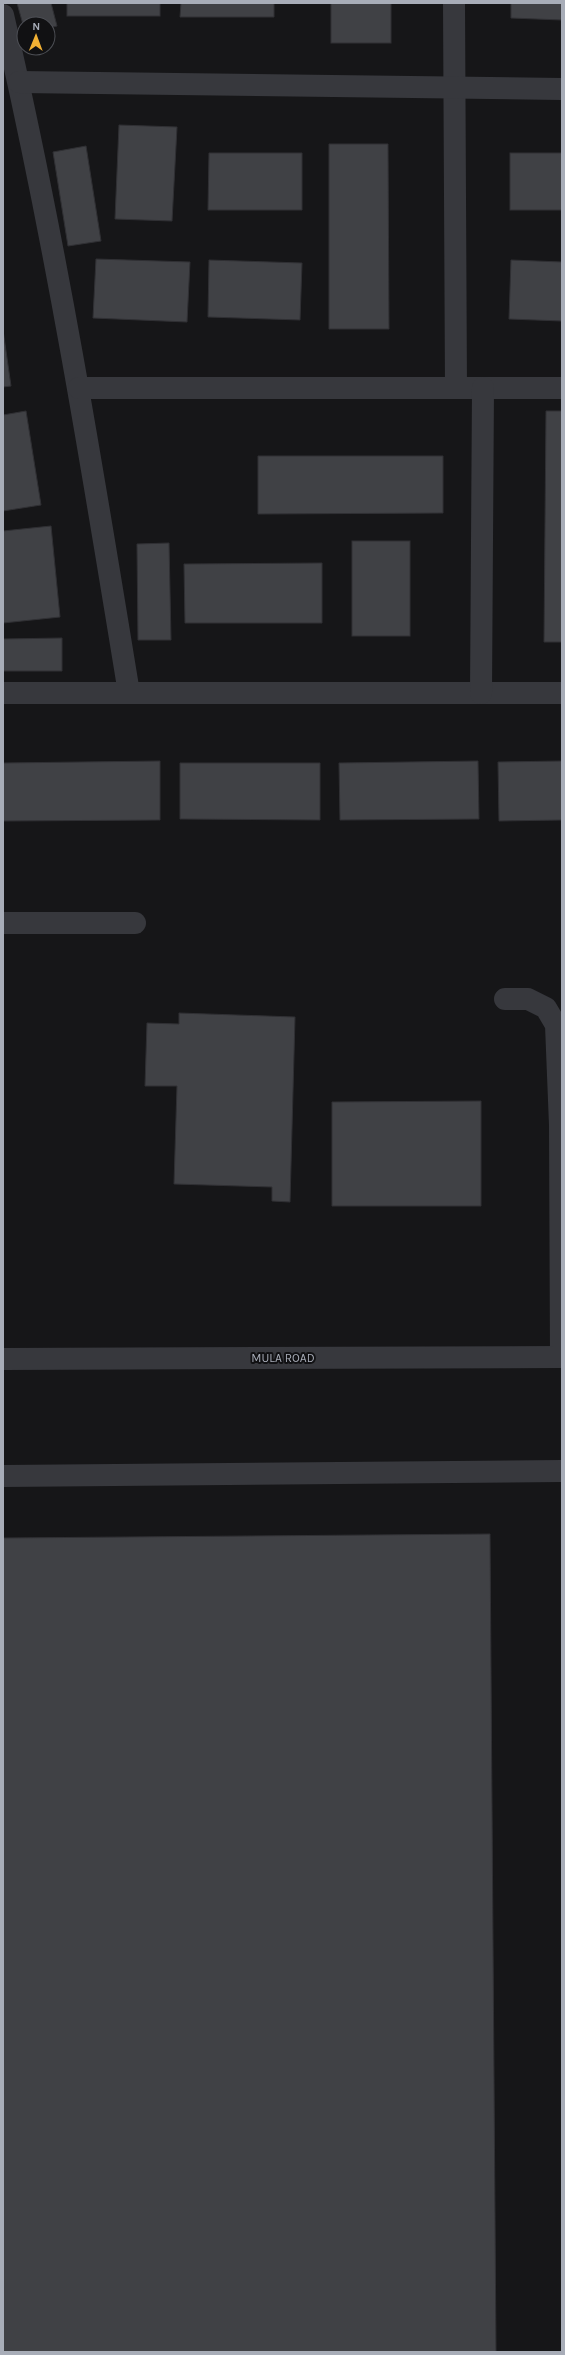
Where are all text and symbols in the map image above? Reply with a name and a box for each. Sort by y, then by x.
north arrow [16,16,56,56]
text: N [32,20,40,33]
street label: MULA ROAD [251,1351,315,1365]

